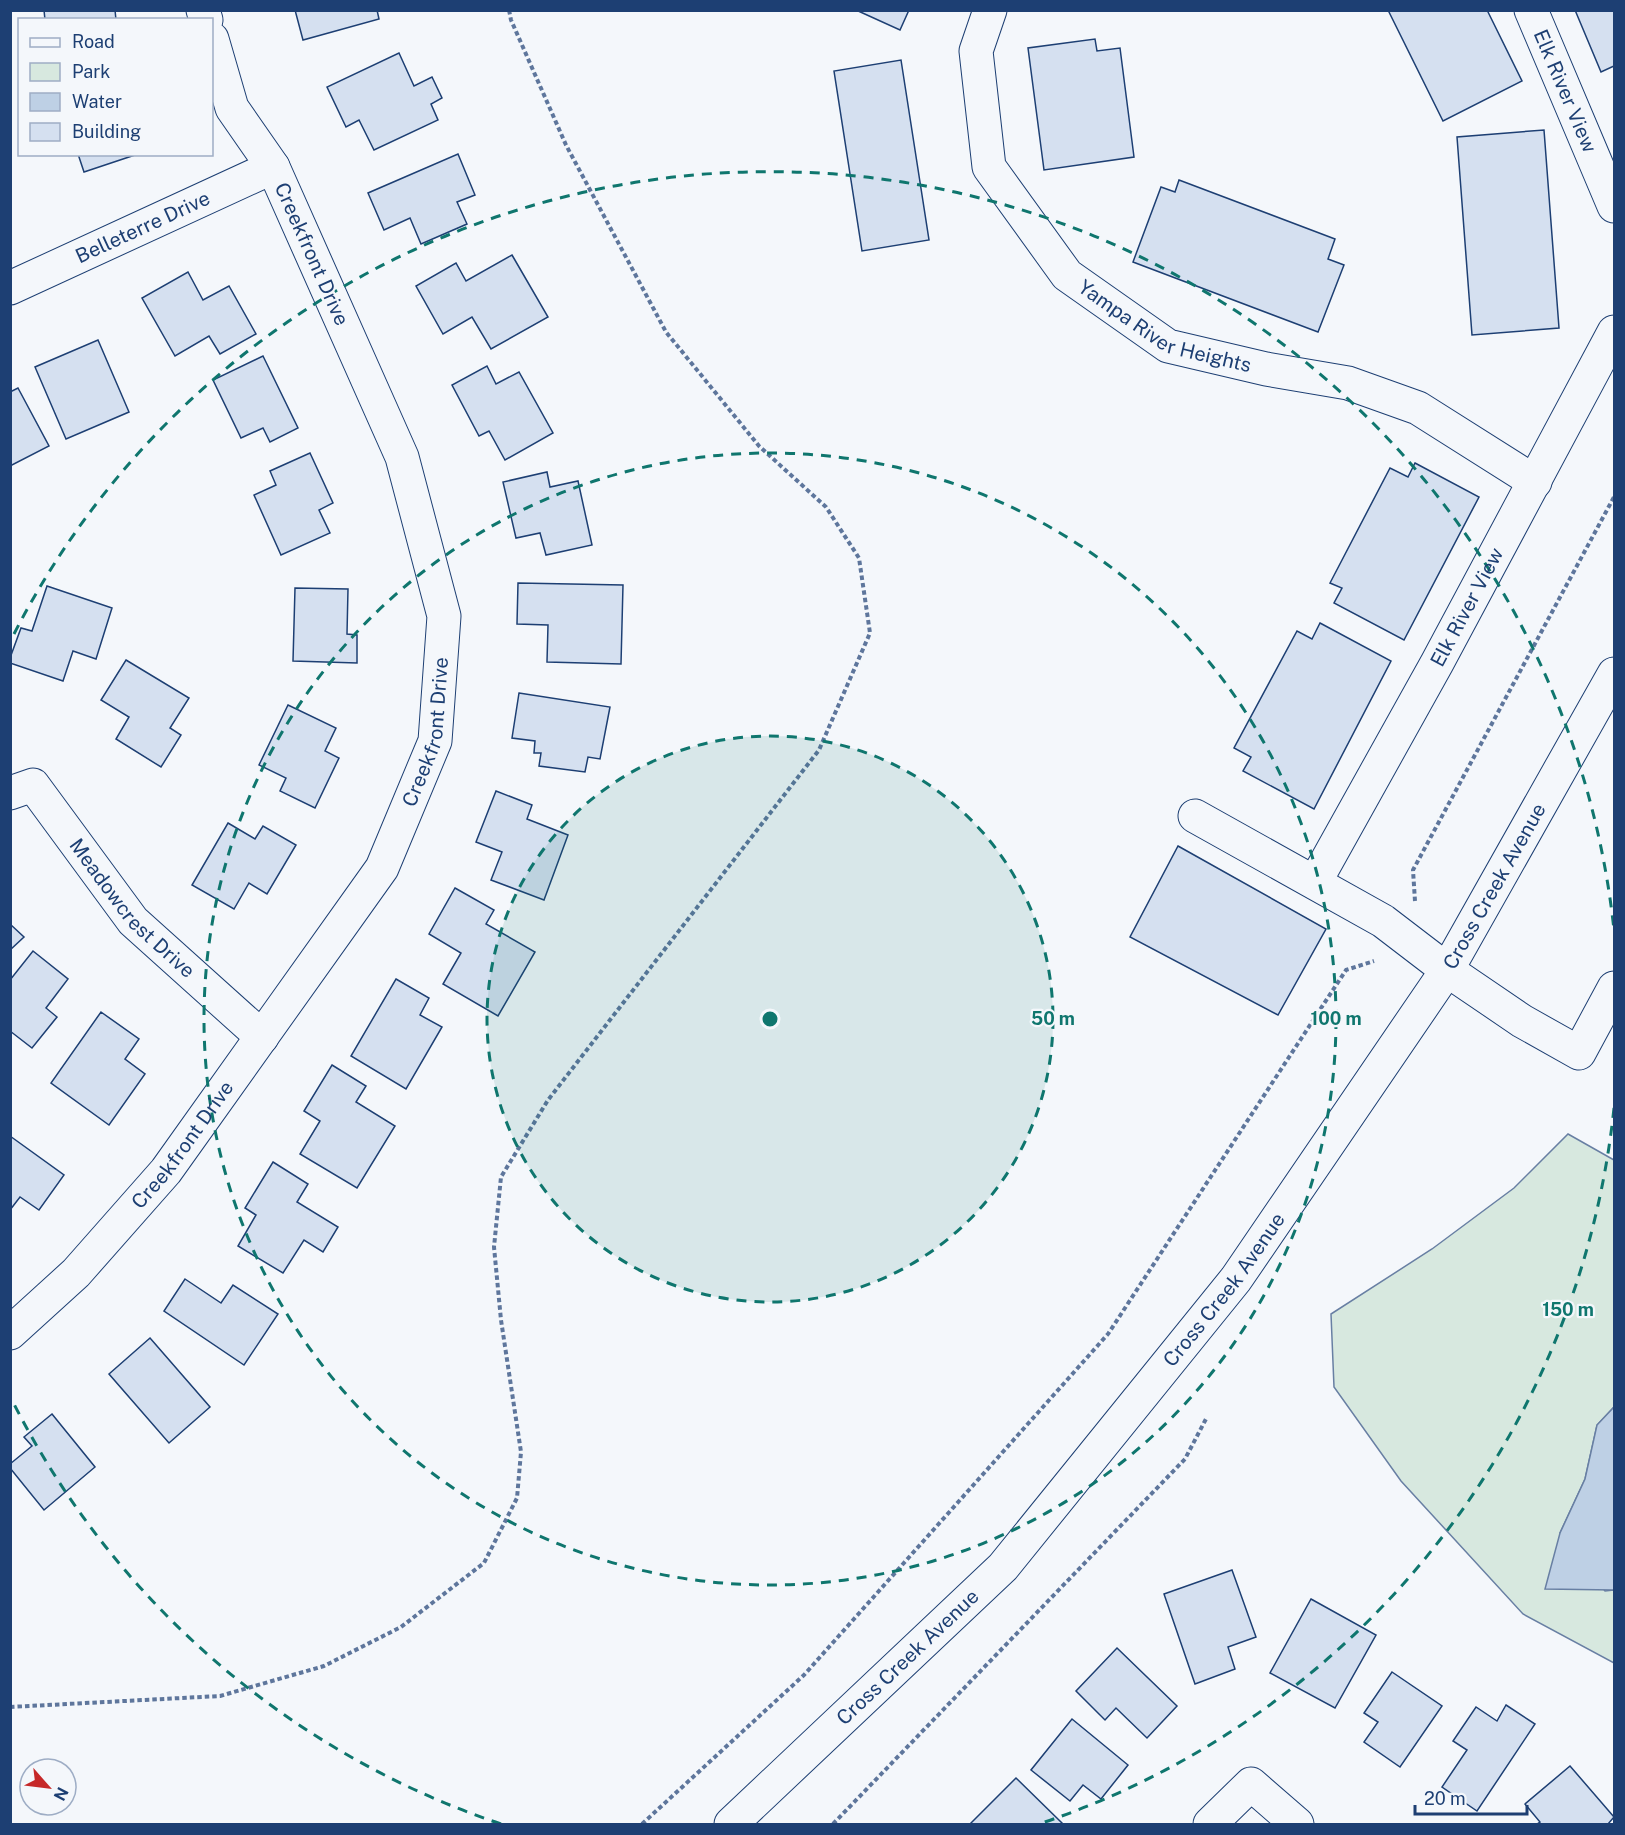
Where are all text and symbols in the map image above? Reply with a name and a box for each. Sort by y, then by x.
legend [18,18,213,156]
street label: Elk River View [1529,26,1602,157]
text: Road [72,31,115,52]
text: Park [72,61,110,82]
text: Water [72,91,122,112]
text: Building [72,121,141,142]
street label: Creekfront Drive [270,179,354,329]
street label: Belleterre Drive [72,186,214,268]
street label: Yampa River Heights [1074,275,1254,377]
street label: Elk River View [1425,543,1509,671]
street label: Creekfront Drive [397,656,453,810]
street label: Cross Creek Avenue [1438,799,1551,973]
street label: Meadowcrest Drive [64,834,200,983]
text: 50 m [1031,1008,1075,1029]
text: 100 m [1310,1008,1362,1029]
centre of rings [760,1009,780,1029]
street label: Creekfront Drive [126,1076,238,1214]
street label: Cross Creek Avenue [1158,1208,1290,1371]
text: 150 m [1542,1299,1594,1320]
street label: Cross Creek Avenue [832,1584,984,1730]
north arrow [18,1757,78,1817]
scale bar [1415,1778,1528,1816]
text: N [49,1784,72,1804]
text: 20 m [1424,1788,1466,1809]

